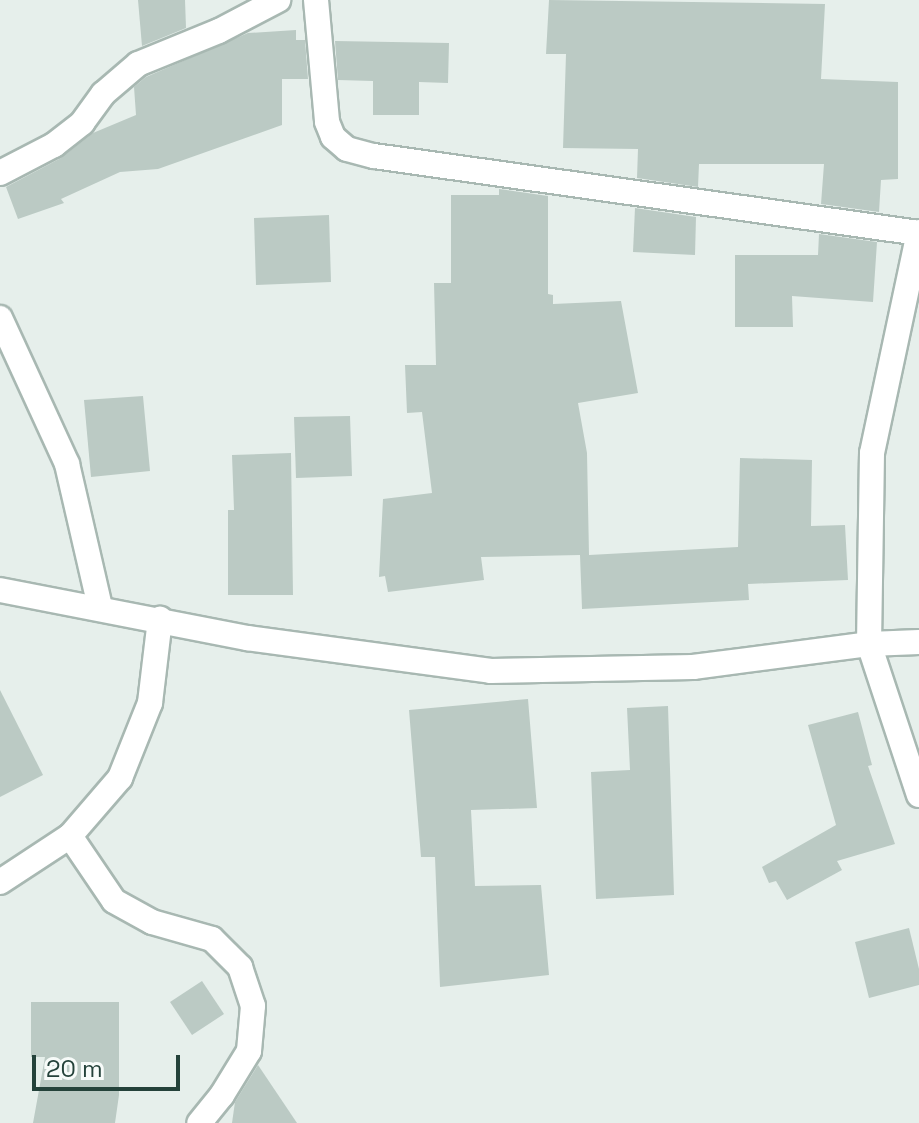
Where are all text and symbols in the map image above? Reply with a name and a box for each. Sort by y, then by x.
scale bar [36,1039,184,1089]
text: 20 m [46,1053,103,1084]

